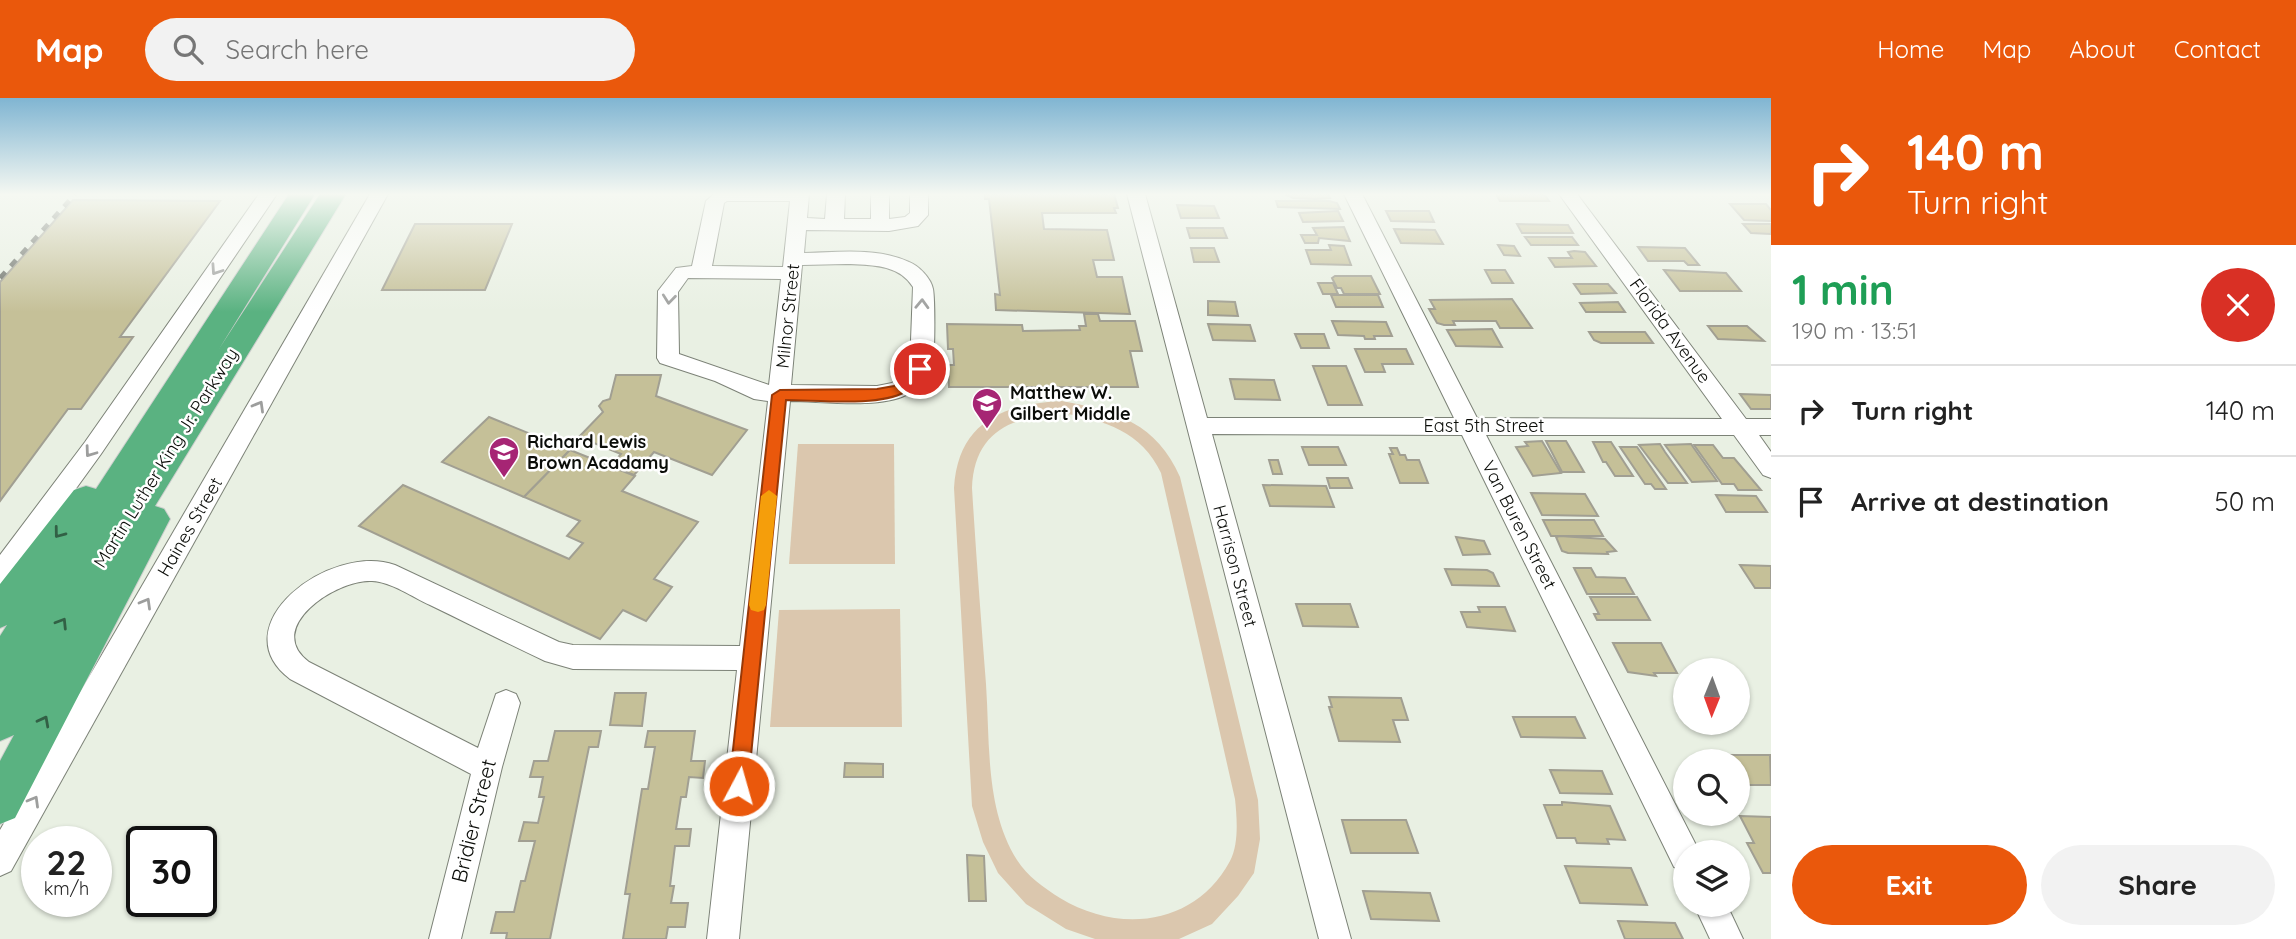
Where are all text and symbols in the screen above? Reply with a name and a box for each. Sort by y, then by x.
search box [145,18,635,81]
text: Map [35,29,103,70]
icon: search [169,30,207,68]
text: Search here [225,33,369,66]
text: Home [1877,34,1944,64]
text: Map [1982,34,2031,64]
text: About [2069,34,2136,64]
text: Contact [2174,34,2261,64]
text: 140 m [1907,121,2044,182]
icon: right [1792,126,1883,217]
text: Turn right [1907,182,2048,222]
one-way arrow [212,262,224,275]
street label: Milnor Street [771,262,804,369]
text: 1 min [1792,263,1894,316]
button: close [2201,268,2275,342]
street label: Florida Avenue [1625,274,1716,388]
one-way arrow [662,294,677,305]
one-way arrow [915,298,930,309]
text: 190 m · 13:51 [1792,316,1917,345]
pin [890,339,950,399]
street label: Martin Luther King Jr. Parkway [88,343,243,572]
icon: arrive [901,350,939,388]
place label: Matthew W. Gilbert Middle [1010,381,1131,425]
school or university icon: Matthew W. Gilbert Middle [970,386,1004,430]
icon: right [1792,392,1830,430]
text: Turn right [1851,394,1973,427]
text: 140 m [2206,394,2275,427]
one-way arrow [251,400,264,413]
street label: East 5th Street [1424,414,1544,437]
place label: Richard Lewis Brown Acadamy [527,430,669,474]
school or university icon: Richard Lewis Brown Acadamy [487,435,521,479]
one-way arrow [86,444,98,457]
street label: Van Buren Street [1477,457,1562,593]
street label: Haines Street [152,473,227,580]
icon: arrive [1792,483,1830,521]
text: Arrive at destination [1851,485,2109,518]
text: 50 m [2215,485,2275,518]
street label: Harrison Street [1208,502,1263,629]
one-way arrow [55,526,67,538]
one-way arrow [138,598,151,611]
one-way arrow [54,617,67,630]
north arrow [1673,658,1750,735]
map controls [1673,658,1750,917]
one-way arrow [36,716,49,729]
position arrow [702,749,776,823]
button: search [1673,749,1750,826]
street label: Bridier Street [445,756,501,885]
one-way arrow [26,796,39,808]
speed limit sign: 30 [126,826,217,917]
text: 22 [47,840,86,884]
button: layers [1673,840,1750,917]
button: Exit [1792,845,2027,925]
button: Share [2041,845,2275,925]
text: km/h [44,877,89,900]

